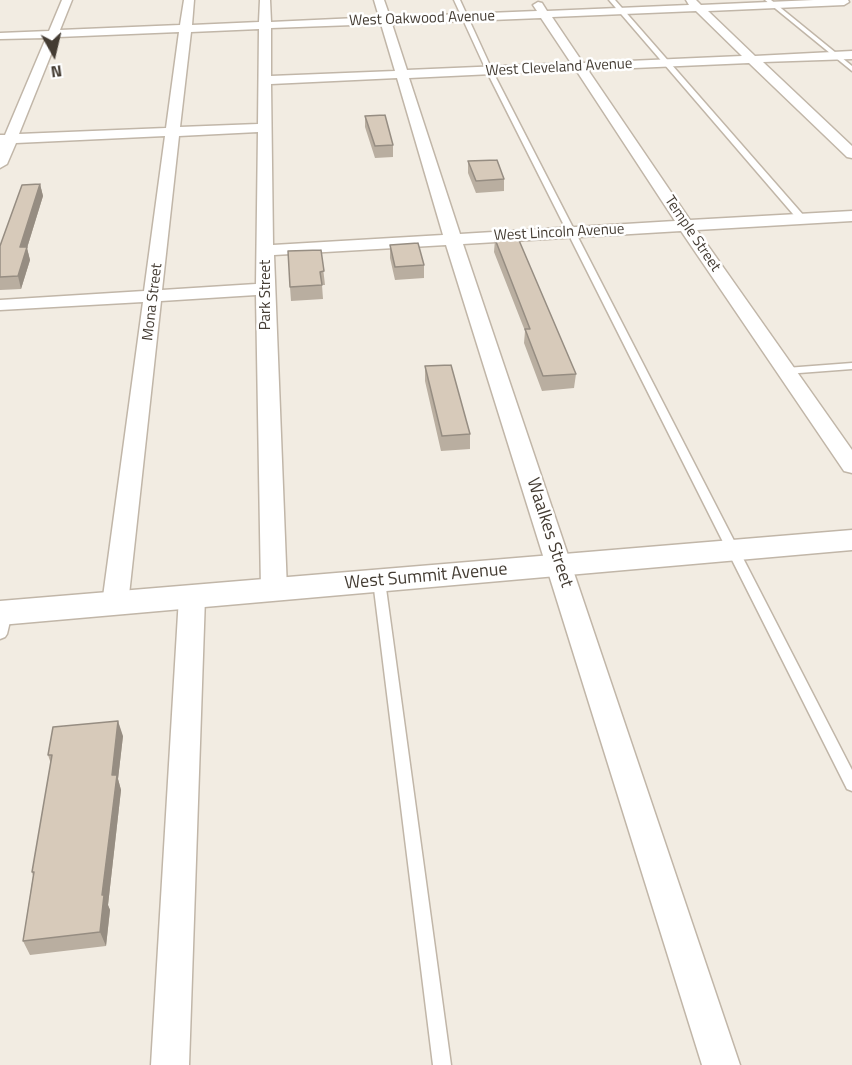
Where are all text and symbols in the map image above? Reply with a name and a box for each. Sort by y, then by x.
street label: West Oakwood Avenue [349,7,495,31]
north arrow [24,24,84,84]
street label: West Cleveland Avenue [485,55,633,81]
text: N [49,59,64,84]
street label: Temple Street [660,193,724,275]
street label: West Lincoln Avenue [493,221,625,245]
street label: Park Street [257,260,275,330]
street label: Mona Street [139,262,167,342]
street label: Waalkes Street [521,475,577,591]
street label: West Summit Avenue [344,559,508,595]

